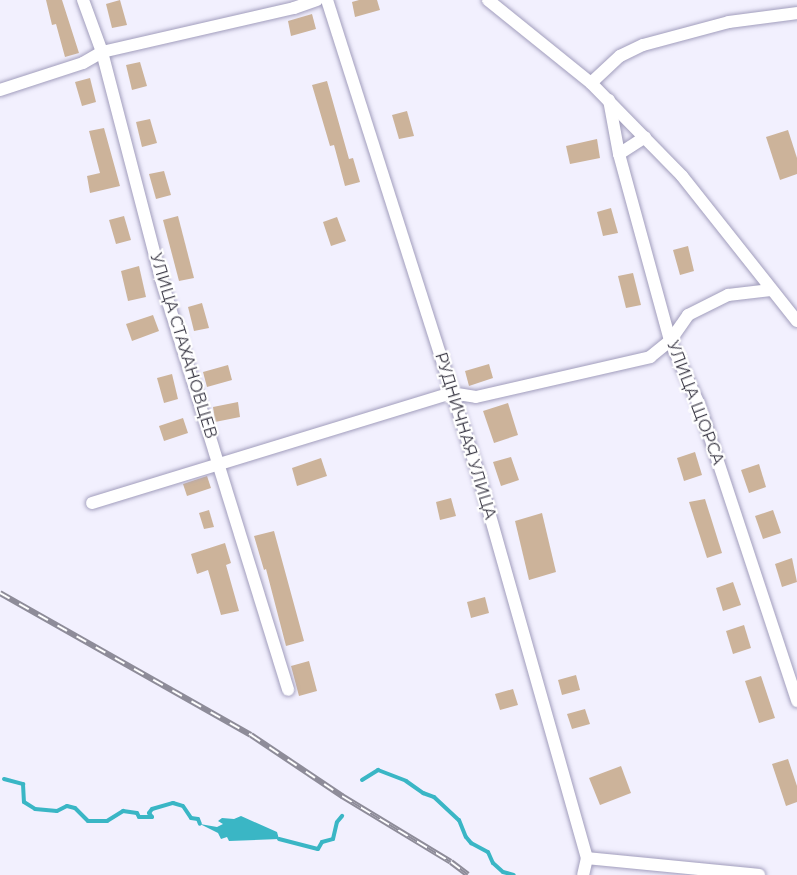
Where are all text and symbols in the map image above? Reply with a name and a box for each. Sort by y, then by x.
street label: УЛИЦА СТАХАНОВЦЕВ [146,251,220,441]
street label: УЛИЦА ЩОРСА [662,338,728,468]
street label: РУДНИЧНАЯ УЛИЦА [430,350,500,522]

